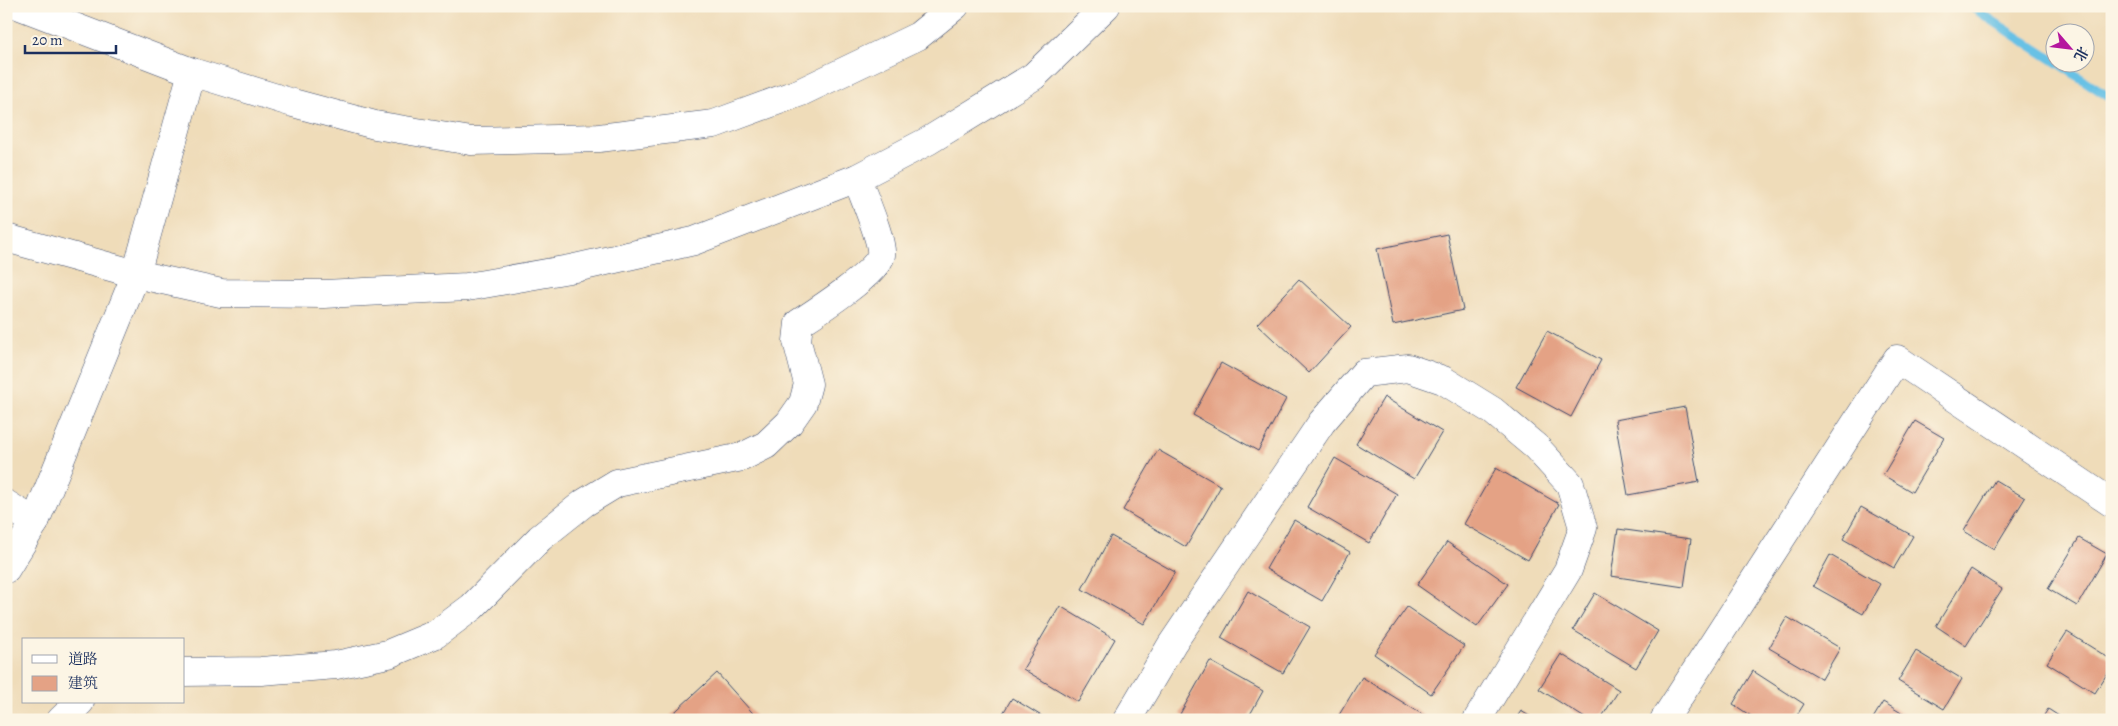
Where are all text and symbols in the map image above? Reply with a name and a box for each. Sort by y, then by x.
scale bar [25,22,116,54]
north arrow [2046,22,2096,72]
text: 20 m [32,30,63,50]
text: 北 [2069,43,2093,65]
legend [22,638,185,704]
text: 道路 [68,649,98,669]
text: 建筑 [68,673,98,693]

